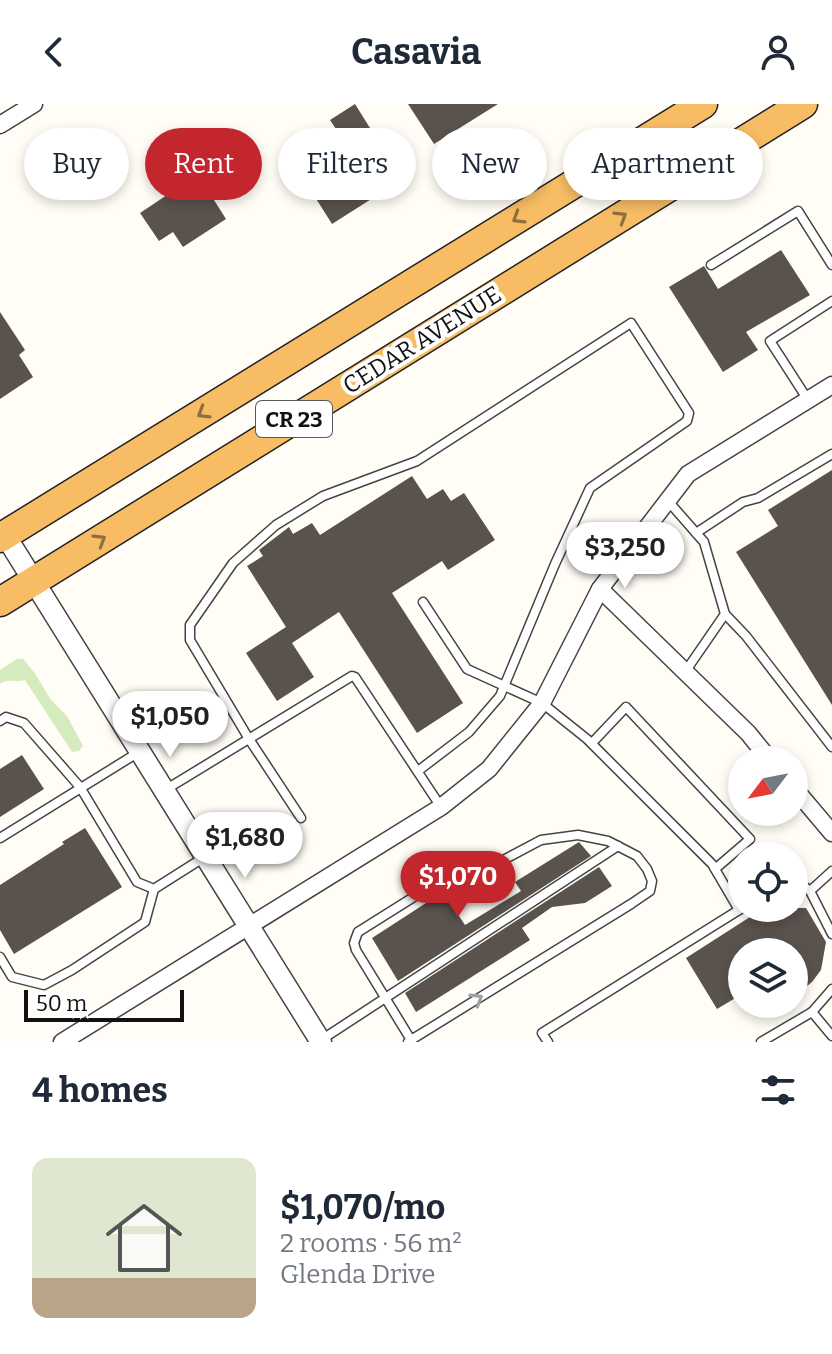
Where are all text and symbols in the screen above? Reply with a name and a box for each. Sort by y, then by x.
icon: back [32,30,76,74]
text: Casavia [351,30,481,74]
icon: person [756,30,800,74]
chip: Buy [24,128,129,200]
chip: Rent [145,128,262,200]
chip: Filters [278,128,416,200]
chip: New [432,128,547,200]
chip: Apartment [563,128,763,200]
one-way arrow [512,209,527,224]
one-way arrow [612,211,627,226]
street label: CEDAR AVENUE [338,280,506,400]
road number: CR 23 [256,401,332,437]
one-way arrow [197,403,212,418]
pin: $3,250 [560,522,690,590]
text: $3,250 [584,532,666,563]
one-way arrow [91,534,106,550]
pin: $1,050 [105,691,235,759]
text: $1,050 [130,701,210,732]
north arrow [728,746,808,826]
map controls [728,746,808,1018]
pin: $1,680 [180,812,310,880]
text: $1,680 [205,822,285,853]
button: locate [728,842,808,922]
pin: $1,070 [393,851,523,919]
text: $1,070 [419,861,497,892]
button: layers [728,938,808,1018]
scale bar [24,986,184,1022]
text: 50 m [36,990,87,1017]
one-way arrow [468,994,483,1009]
icon: filters [756,1068,800,1112]
text: 4 homes [32,1070,168,1111]
text: $1,070/mo [280,1187,445,1228]
icon: home [96,1190,192,1286]
text: 2 rooms · 56 m² [280,1228,462,1259]
text: Glenda Drive [280,1259,436,1290]

